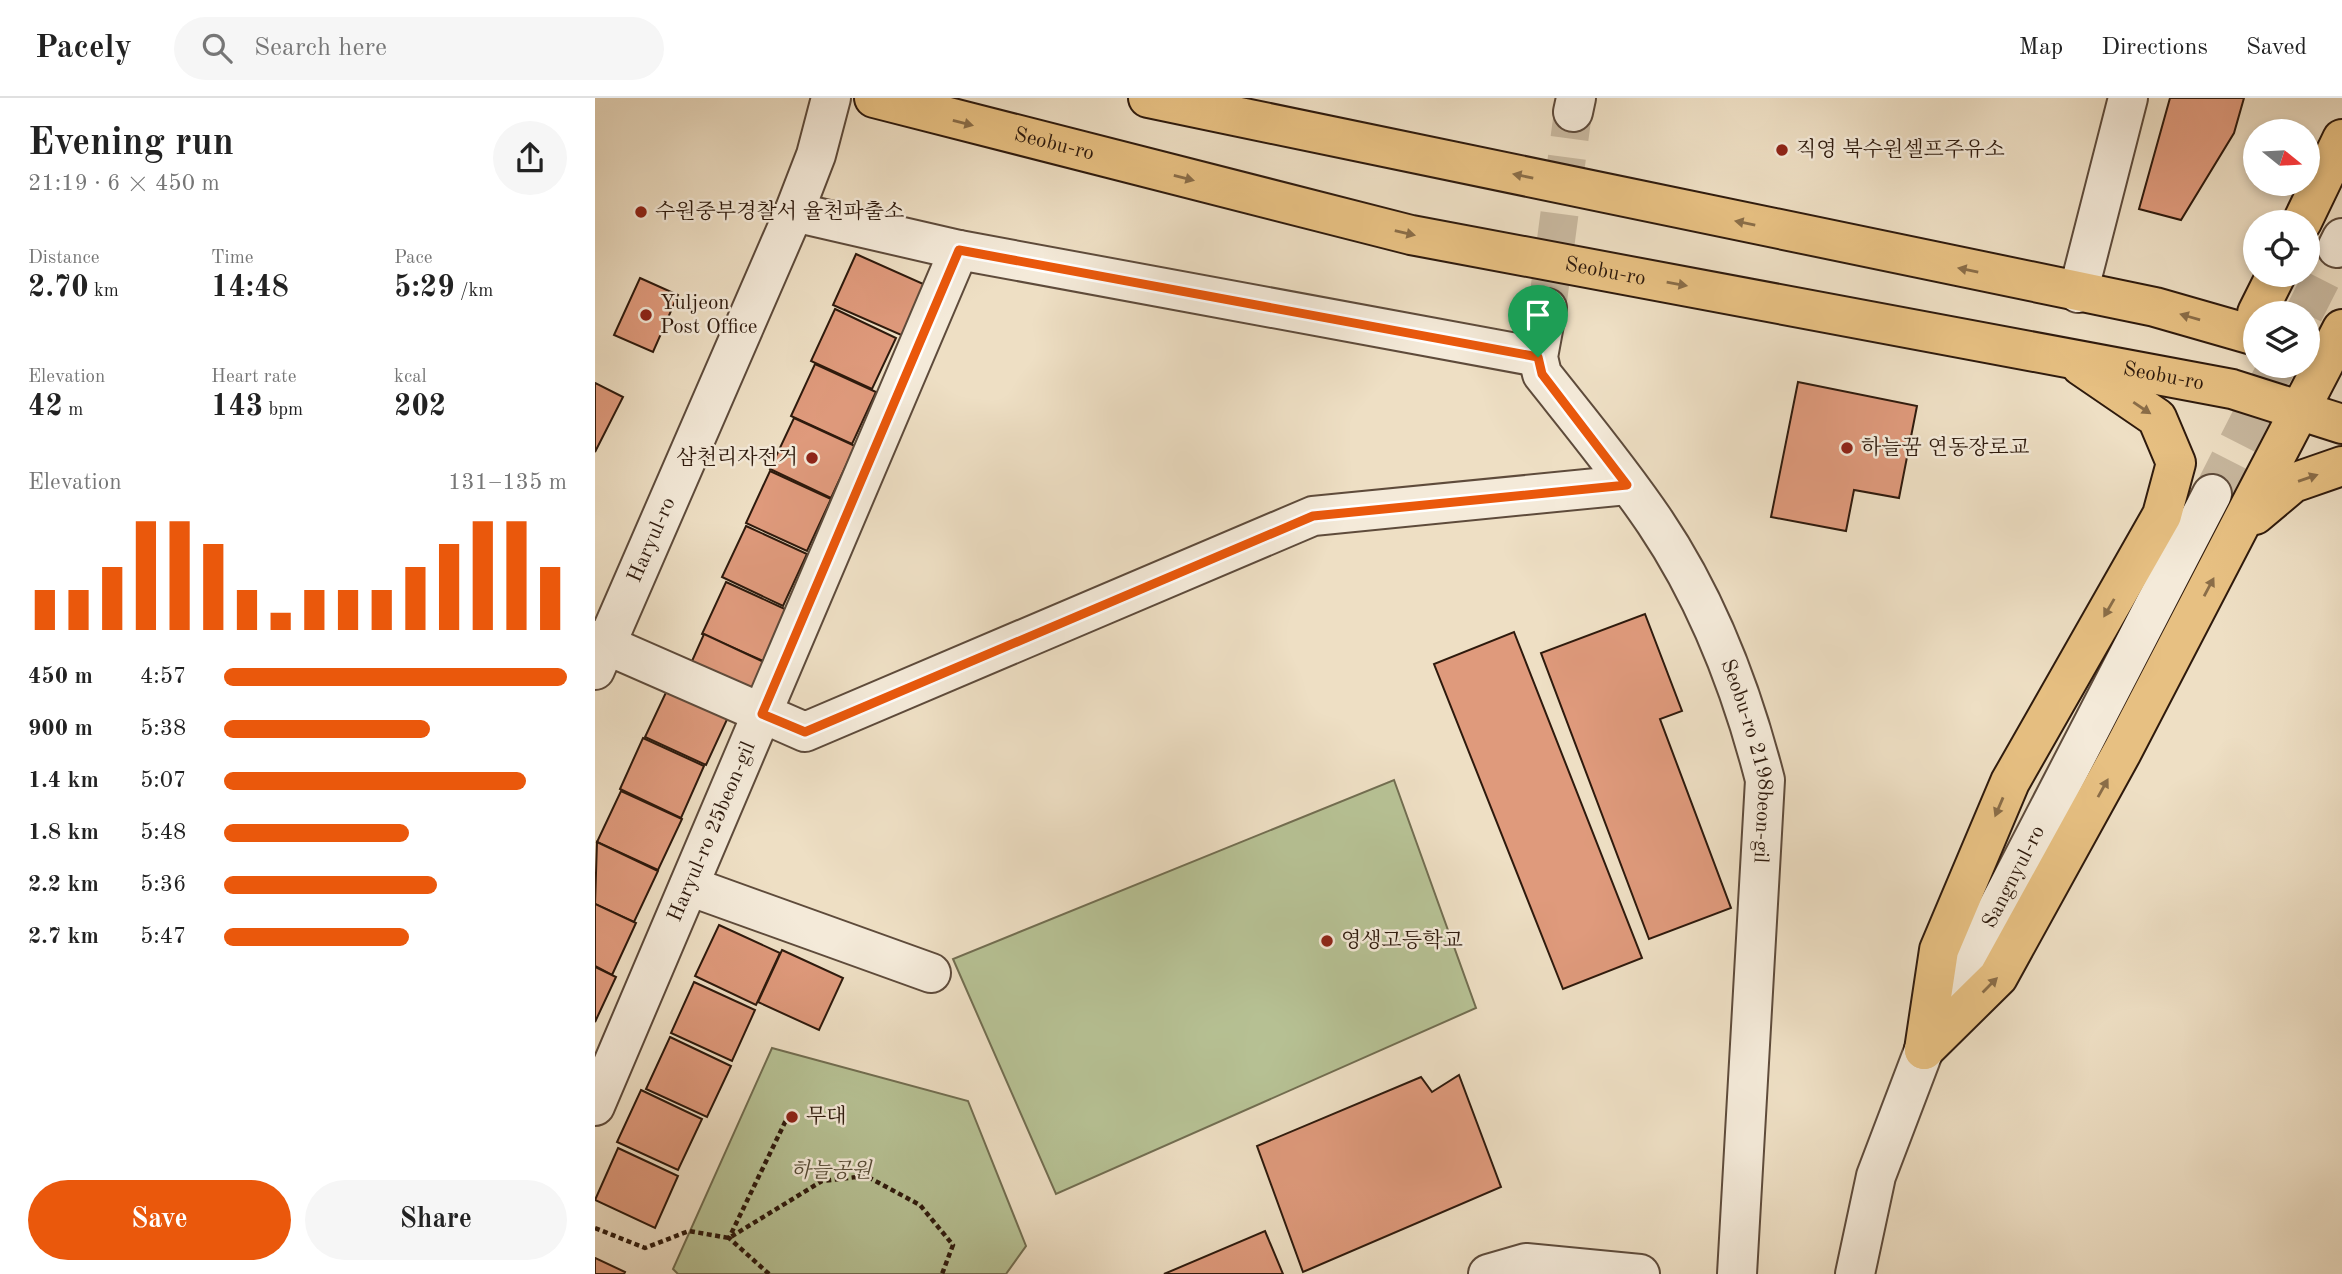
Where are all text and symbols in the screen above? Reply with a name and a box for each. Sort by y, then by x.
search box [174,17,664,80]
icon: search [198,29,236,67]
text: Pacely [35,32,132,65]
text: Search here [254,35,387,61]
text: Map [2019,36,2063,60]
text: Directions [2101,36,2208,60]
text: Saved [2246,36,2307,60]
one-way arrow [952,118,974,129]
north arrow [2243,119,2321,196]
map controls [2243,119,2320,378]
button: share [493,121,567,195]
street label: Seobu-ro [1012,124,1097,164]
text: Evening run [28,125,234,163]
place label: 직영 북수원셀프주유소 [1796,137,2005,161]
marker: 직영 북수원셀프주유소 [1774,142,1790,158]
one-way arrow [1512,171,1534,182]
text: 21:19 · 6 × 450 m [28,172,220,195]
one-way arrow [1173,173,1195,184]
place label: 수원중부경찰서 율천파출소 [655,200,904,223]
marker: 수원중부경찰서 율천파출소 [633,204,649,220]
button: locate [2243,210,2320,287]
one-way arrow [1734,218,1756,229]
one-way arrow [1394,228,1416,239]
text: Distance [28,249,100,268]
text: Time [211,249,254,268]
text: Pace [394,249,433,268]
street label: Seobu-ro [1563,254,1648,289]
one-way arrow [1957,264,1979,275]
text: 2.70 [28,273,89,303]
text: 14:48 [211,273,289,303]
text: 5:29 [394,273,455,303]
one-way arrow [1666,279,1688,290]
text: km [89,282,119,301]
text: /km [455,282,493,301]
pin [1508,285,1568,357]
place label: Yuljeon Post Office [660,293,758,338]
icon: arrive [1519,296,1557,334]
button: layers [2243,301,2320,378]
marker: Yuljeon Post Office [638,307,654,323]
one-way arrow [2179,312,2200,322]
street label: Seobu-ro [2121,358,2206,394]
text: Elevation [28,368,105,387]
text: Heart rate [211,368,296,387]
text: kcal [394,368,427,387]
text: 42 [28,392,63,422]
text: 143 [211,392,263,422]
text: 202 [394,392,446,422]
text: m [63,401,83,420]
text: bpm [263,401,303,420]
one-way arrow [2133,401,2151,415]
place label: 하늘꿈 연동장로교 [1861,436,2029,459]
marker: 하늘꿈 연동장로교 [1839,440,1855,456]
place label: 삼천리자전거 [676,446,798,469]
marker: 삼천리자전거 [804,450,820,466]
text: Elevation [28,471,122,494]
text: 131–135 m [448,471,567,494]
one-way arrow [2298,472,2319,483]
street label: Haryul-ro [624,494,679,585]
one-way arrow [2204,577,2215,597]
one-way arrow [2103,598,2115,618]
street label: Seobu-ro 2198beon-gil [1717,656,1776,864]
text: 450 m [28,665,93,688]
text: 4:57 [140,665,186,688]
text: 900 m [28,717,93,740]
text: 5:38 [140,717,186,740]
street label: Haryul-ro 25beon-gil [664,738,759,925]
text: 1.4 km [28,769,99,792]
text: 5:07 [140,769,186,792]
one-way arrow [2097,778,2108,798]
one-way arrow [1993,797,2004,818]
text: 1.8 km [28,821,99,844]
text: 5:48 [140,821,186,844]
street label: Sangnyul-ro [1979,822,2049,932]
text: 2.2 km [28,873,99,896]
text: 5:36 [140,873,186,896]
text: 2.7 km [28,925,99,948]
text: 5:47 [140,925,186,948]
place label: 영생고등학교 [1341,929,1463,952]
marker: 영생고등학교 [1319,933,1335,949]
one-way arrow [1982,977,1998,993]
place label: 무대 [806,1105,847,1128]
marker: 무대 [784,1109,800,1125]
park label: 하늘공원 [790,1159,873,1182]
button: Save [28,1180,291,1260]
button: Share [305,1180,567,1260]

